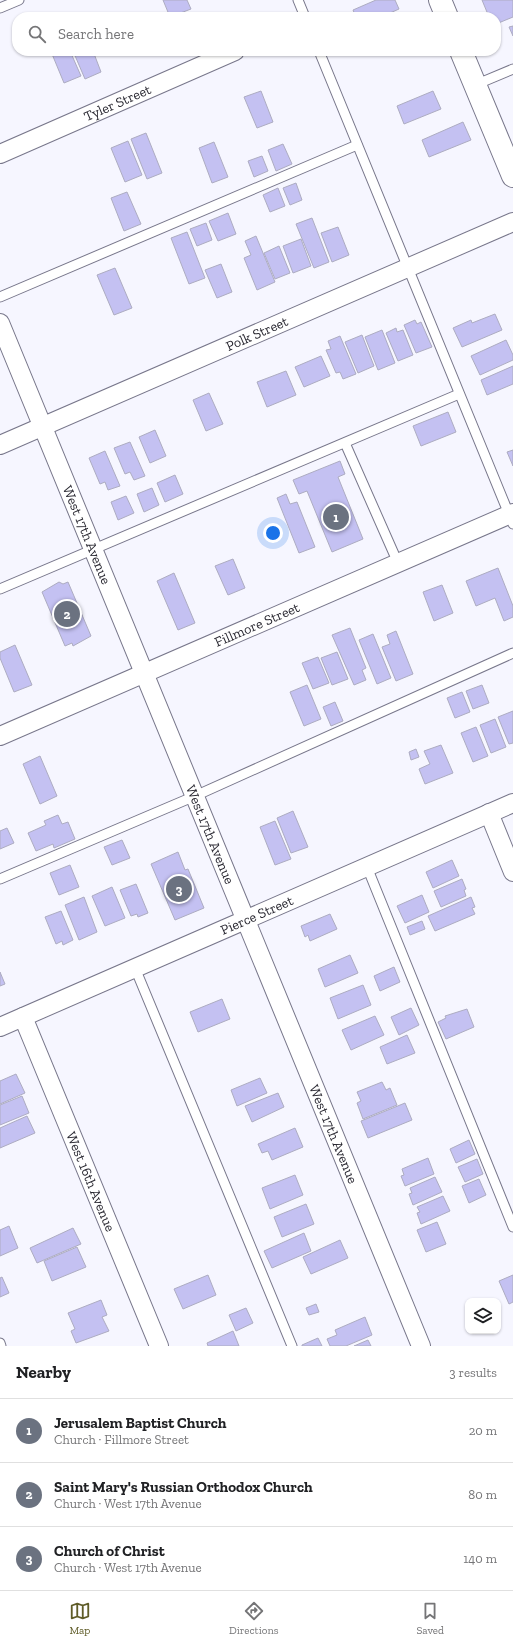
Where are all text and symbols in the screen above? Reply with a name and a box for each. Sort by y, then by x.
search box [12,12,501,56]
icon: search [26,23,48,45]
text: Search here [58,25,134,43]
street label: Tyler Street [81,80,154,125]
street label: Polk Street [223,312,291,354]
street label: West 17th Avenue [59,483,115,587]
pin: 1 [323,502,349,532]
your location [263,523,283,543]
street label: Fillmore Street [212,598,303,650]
pin: 2 [54,599,80,629]
street label: West 17th Avenue [183,782,239,887]
pin: 3 [166,874,192,904]
street label: Pierce Street [218,891,296,938]
street label: West 17th Avenue [306,1082,362,1186]
street label: West 16th Avenue [63,1129,119,1234]
map controls [465,1298,501,1334]
button: layers [465,1298,501,1334]
text: Nearby [16,1362,71,1382]
text: 3 results [449,1365,497,1380]
text: Jerusalem Baptist Church [54,1414,227,1432]
text: 1 [26,1423,32,1438]
text: 20 m [469,1423,497,1438]
text: Church · Fillmore Street [54,1432,189,1447]
text: Saint Mary's Russian Orthodox Church [54,1478,313,1496]
text: 2 [26,1487,32,1502]
text: 80 m [468,1487,497,1502]
text: Church · West 17th Avenue [54,1496,202,1511]
text: Church of Christ [54,1542,165,1560]
text: 3 [26,1551,32,1566]
text: 140 m [463,1551,497,1566]
text: Church · West 17th Avenue [54,1560,202,1575]
tab: Map [69,1600,91,1637]
tab: Directions [229,1600,279,1637]
tab: Saved [416,1600,444,1637]

